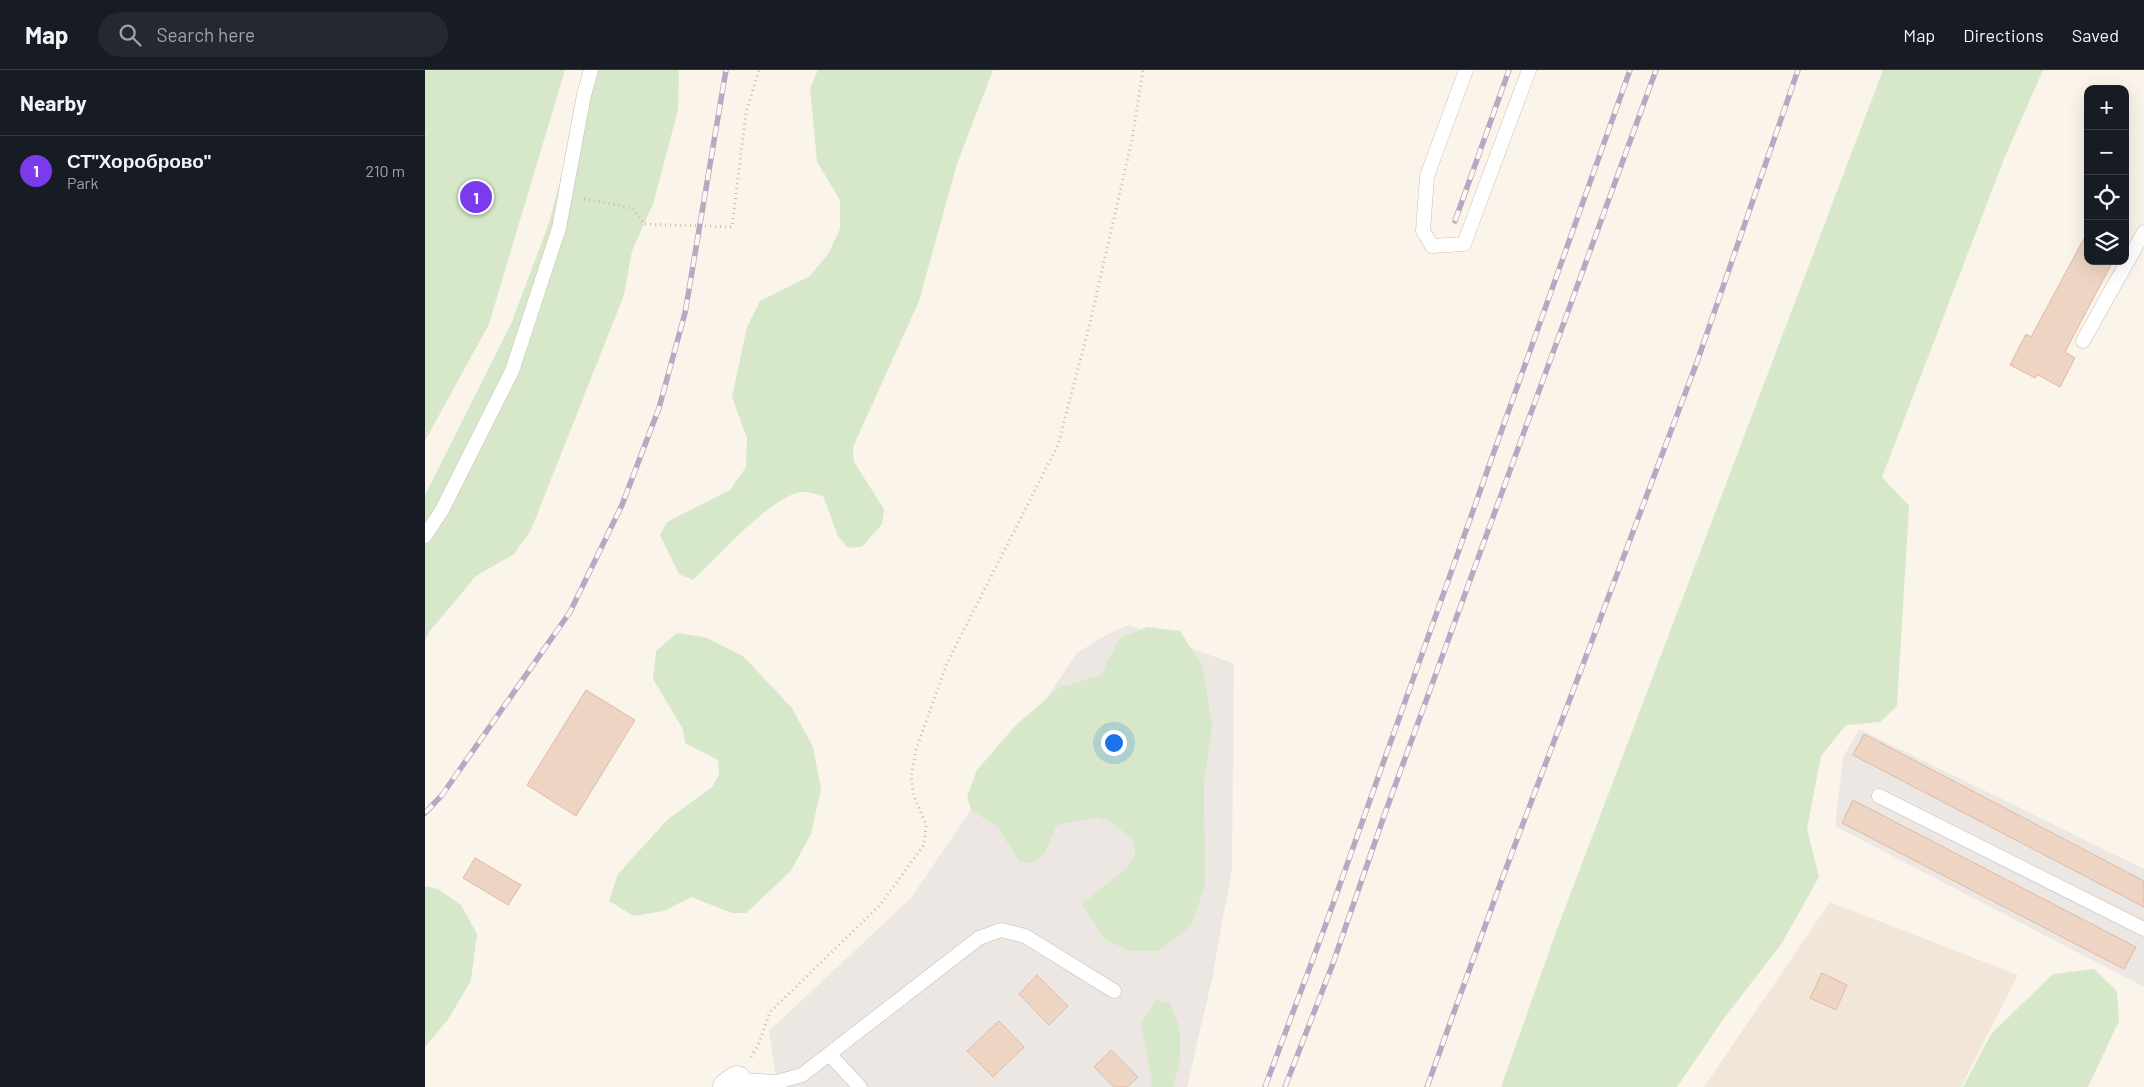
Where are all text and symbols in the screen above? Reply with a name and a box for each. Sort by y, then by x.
search box [98,12,448,57]
text: Map [25,20,68,49]
icon: search [116,21,144,49]
text: Search here [156,23,255,46]
text: Map [1903,24,1935,46]
text: Directions [1963,24,2044,46]
text: Saved [2072,24,2119,46]
map controls [2084,85,2129,265]
button: + [2084,85,2129,130]
text: Nearby [20,90,86,115]
button: − [2084,130,2129,175]
text: СТ"Хороброво" [67,149,211,172]
text: 1 [33,161,39,180]
text: 210 m [366,161,405,180]
text: Park [67,173,98,192]
button: locate [2084,175,2129,220]
pin: 1 [460,178,492,216]
button: layers [2084,220,2129,265]
your location [1101,730,1127,756]

